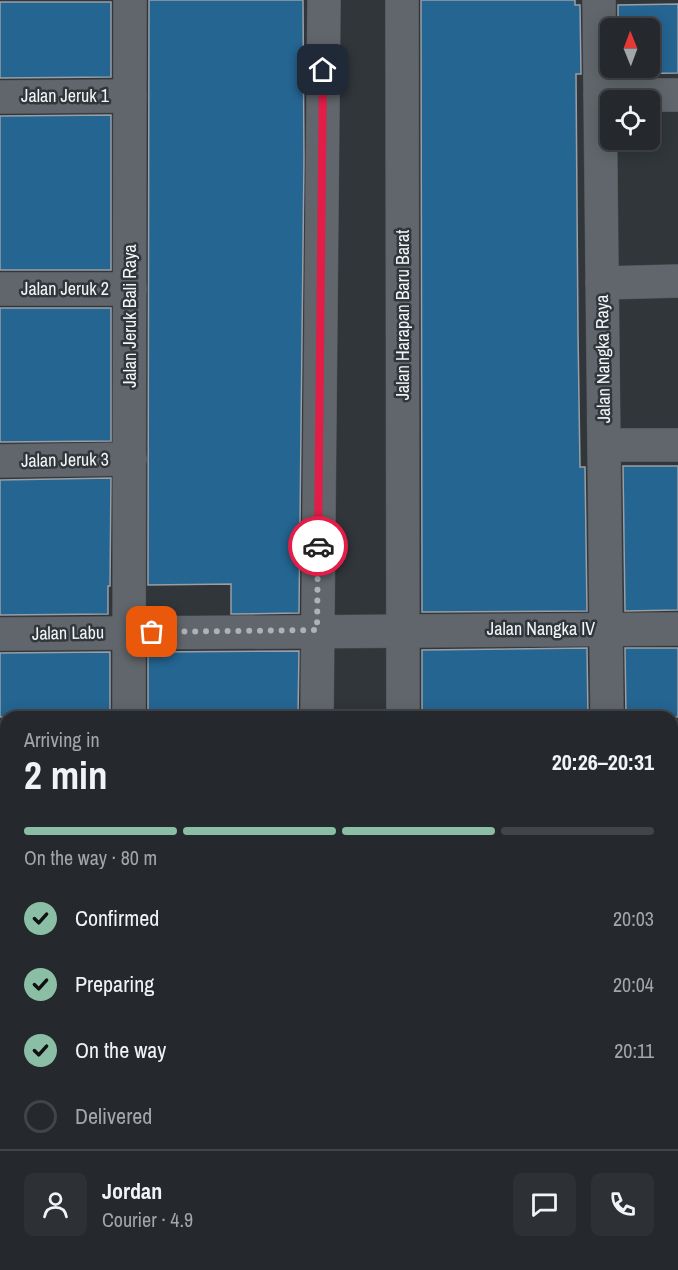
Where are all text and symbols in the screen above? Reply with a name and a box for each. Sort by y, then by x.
north arrow [600,18,660,78]
map controls [600,18,660,150]
pin [297,44,348,95]
icon: home [306,53,339,86]
street label: Jalan Jeruk 1 [21,83,110,108]
button: locate [600,90,660,150]
street label: Jalan Harapan Baru Barat [390,230,415,400]
street label: Jalan Jeruk Bali Raya [117,244,142,388]
street label: Jalan Jeruk 2 [21,276,109,301]
street label: Jalan Nangka Raya [589,294,616,424]
street label: Jalan Jeruk 3 [21,446,109,473]
courier [288,516,348,576]
icon: car [302,530,335,563]
pin [126,606,177,657]
icon: bag [135,615,168,648]
street label: Jalan Nangka IV [487,616,595,641]
street label: Jalan Labu [32,619,104,646]
text: Arriving in [24,726,100,753]
text: 20:26–20:31 [552,747,654,777]
text: 2 min [24,749,108,801]
text: On the way · 80 m [24,844,157,871]
icon: check [24,902,57,935]
text: Confirmed [75,903,159,933]
text: 20:03 [613,905,654,932]
icon: check [24,968,57,1001]
text: Preparing [75,969,154,999]
text: 20:04 [613,971,654,998]
icon: check [24,1034,57,1067]
text: On the way [75,1035,166,1065]
text: 20:11 [614,1037,654,1064]
text: Delivered [75,1101,152,1131]
button: person [24,1173,87,1236]
button: chat [513,1173,576,1236]
button: phone [591,1173,654,1236]
text: Jordan [102,1176,162,1206]
text: Courier · 4.9 [102,1206,193,1233]

